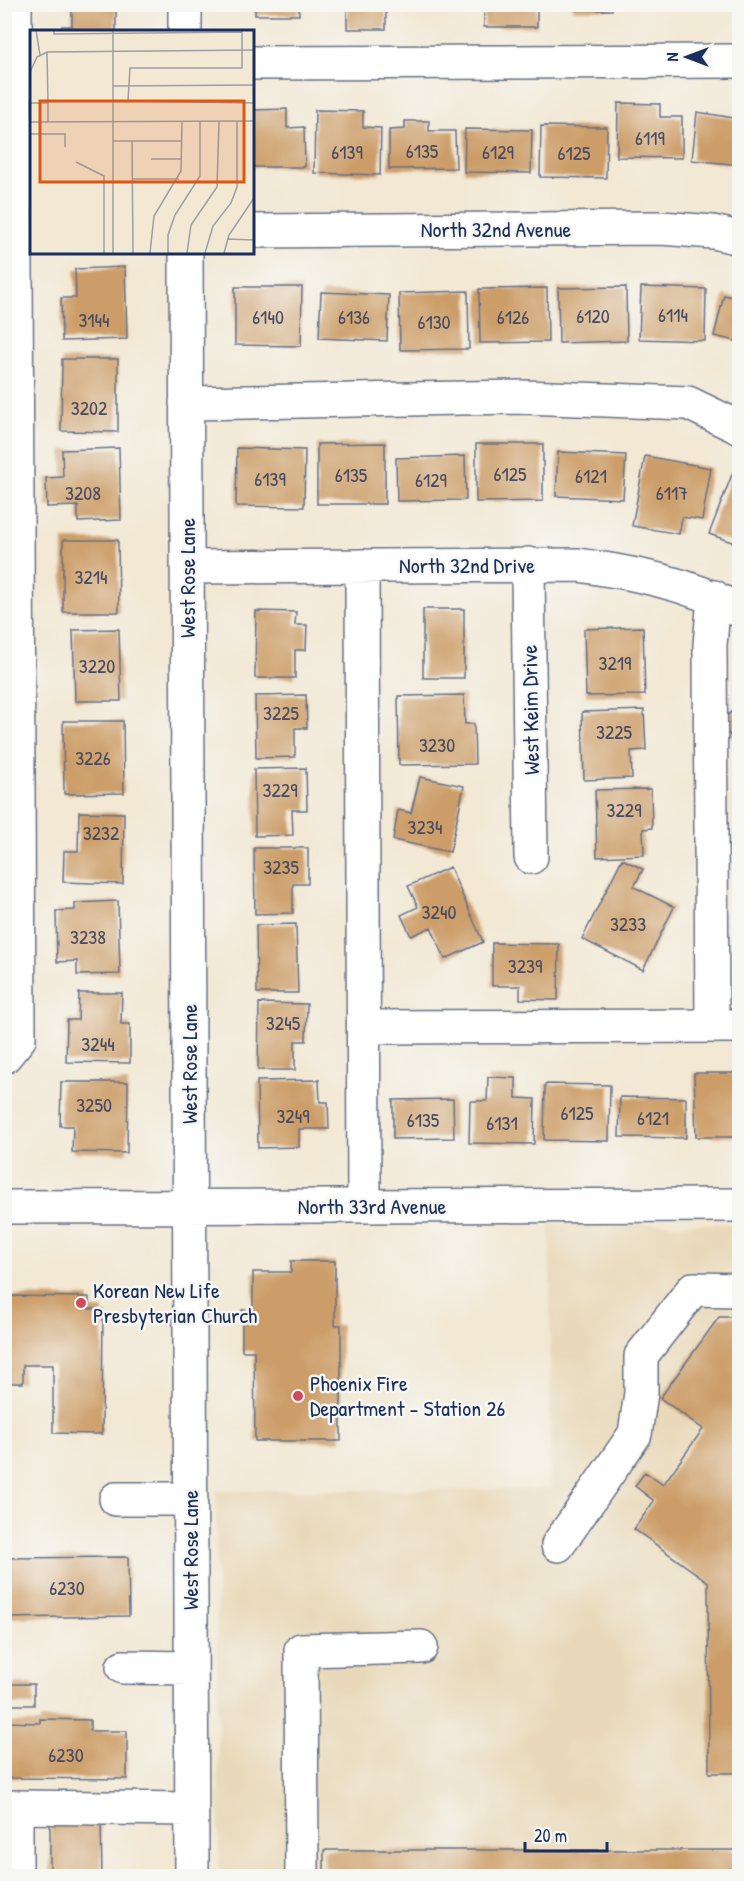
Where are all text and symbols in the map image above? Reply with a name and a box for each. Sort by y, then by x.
north arrow [657,27,717,87]
inset map [30,30,254,254]
text: N [661,52,683,61]
house number: 6119 [635,124,665,151]
house number: 6135 [406,137,439,164]
house number: 6139 [331,138,363,165]
house number: 6129 [482,138,514,165]
house number: 6125 [557,139,591,166]
street label: North 32nd Avenue [421,214,571,244]
house number: 6114 [658,301,688,328]
house number: 6120 [576,302,610,329]
house number: 6140 [252,303,284,330]
house number: 6136 [338,303,370,330]
house number: 6126 [497,303,529,330]
house number: 3144 [78,306,110,333]
house number: 6130 [417,308,451,335]
house number: 3202 [71,394,108,421]
house number: 6125 [493,460,527,487]
house number: 6135 [335,461,368,488]
house number: 6121 [575,462,607,489]
house number: 6139 [254,465,286,492]
house number: 6129 [415,466,447,493]
house number: 3208 [65,479,101,506]
house number: 6117 [656,479,688,506]
street label: West Rose Lane [172,518,202,638]
street label: North 32nd Drive [399,550,535,580]
house number: 3214 [74,563,108,590]
street label: West Keim Drive [514,644,546,775]
house number: 3219 [599,649,631,676]
house number: 3220 [79,652,115,679]
house number: 3225 [263,699,300,726]
house number: 3225 [596,718,633,745]
house number: 3230 [419,731,455,758]
house number: 3226 [75,744,111,771]
house number: 3229 [262,776,298,803]
house number: 3229 [606,796,642,823]
house number: 3234 [408,813,442,840]
house number: 3232 [83,819,120,846]
house number: 3235 [263,853,299,880]
house number: 3240 [422,898,456,925]
house number: 3233 [610,910,646,937]
house number: 3238 [70,923,106,950]
house number: 3239 [508,952,542,979]
street label: West Rose Lane [174,1004,204,1124]
house number: 3245 [266,1009,301,1036]
house number: 3244 [81,1030,115,1057]
house number: 3250 [76,1091,112,1118]
house number: 6125 [560,1099,594,1126]
house number: 3249 [276,1102,310,1129]
house number: 6121 [637,1104,669,1131]
house number: 6135 [407,1106,440,1133]
house number: 6131 [486,1109,518,1136]
street label: North 33rd Avenue [298,1191,447,1221]
place label: Korean New Life Presbyterian Church [93,1275,257,1330]
marker: Korean New Life Presbyterian Church [74,1296,88,1310]
place label: Phoenix Fire Department - Station 26 [310,1368,505,1423]
marker: Phoenix Fire Department - Station 26 [291,1389,305,1403]
street label: West Rose Lane [175,1490,205,1610]
house number: 6230 [49,1574,85,1601]
house number: 6230 [48,1741,84,1768]
scale bar [525,1815,608,1853]
text: 20 m [534,1823,567,1848]

